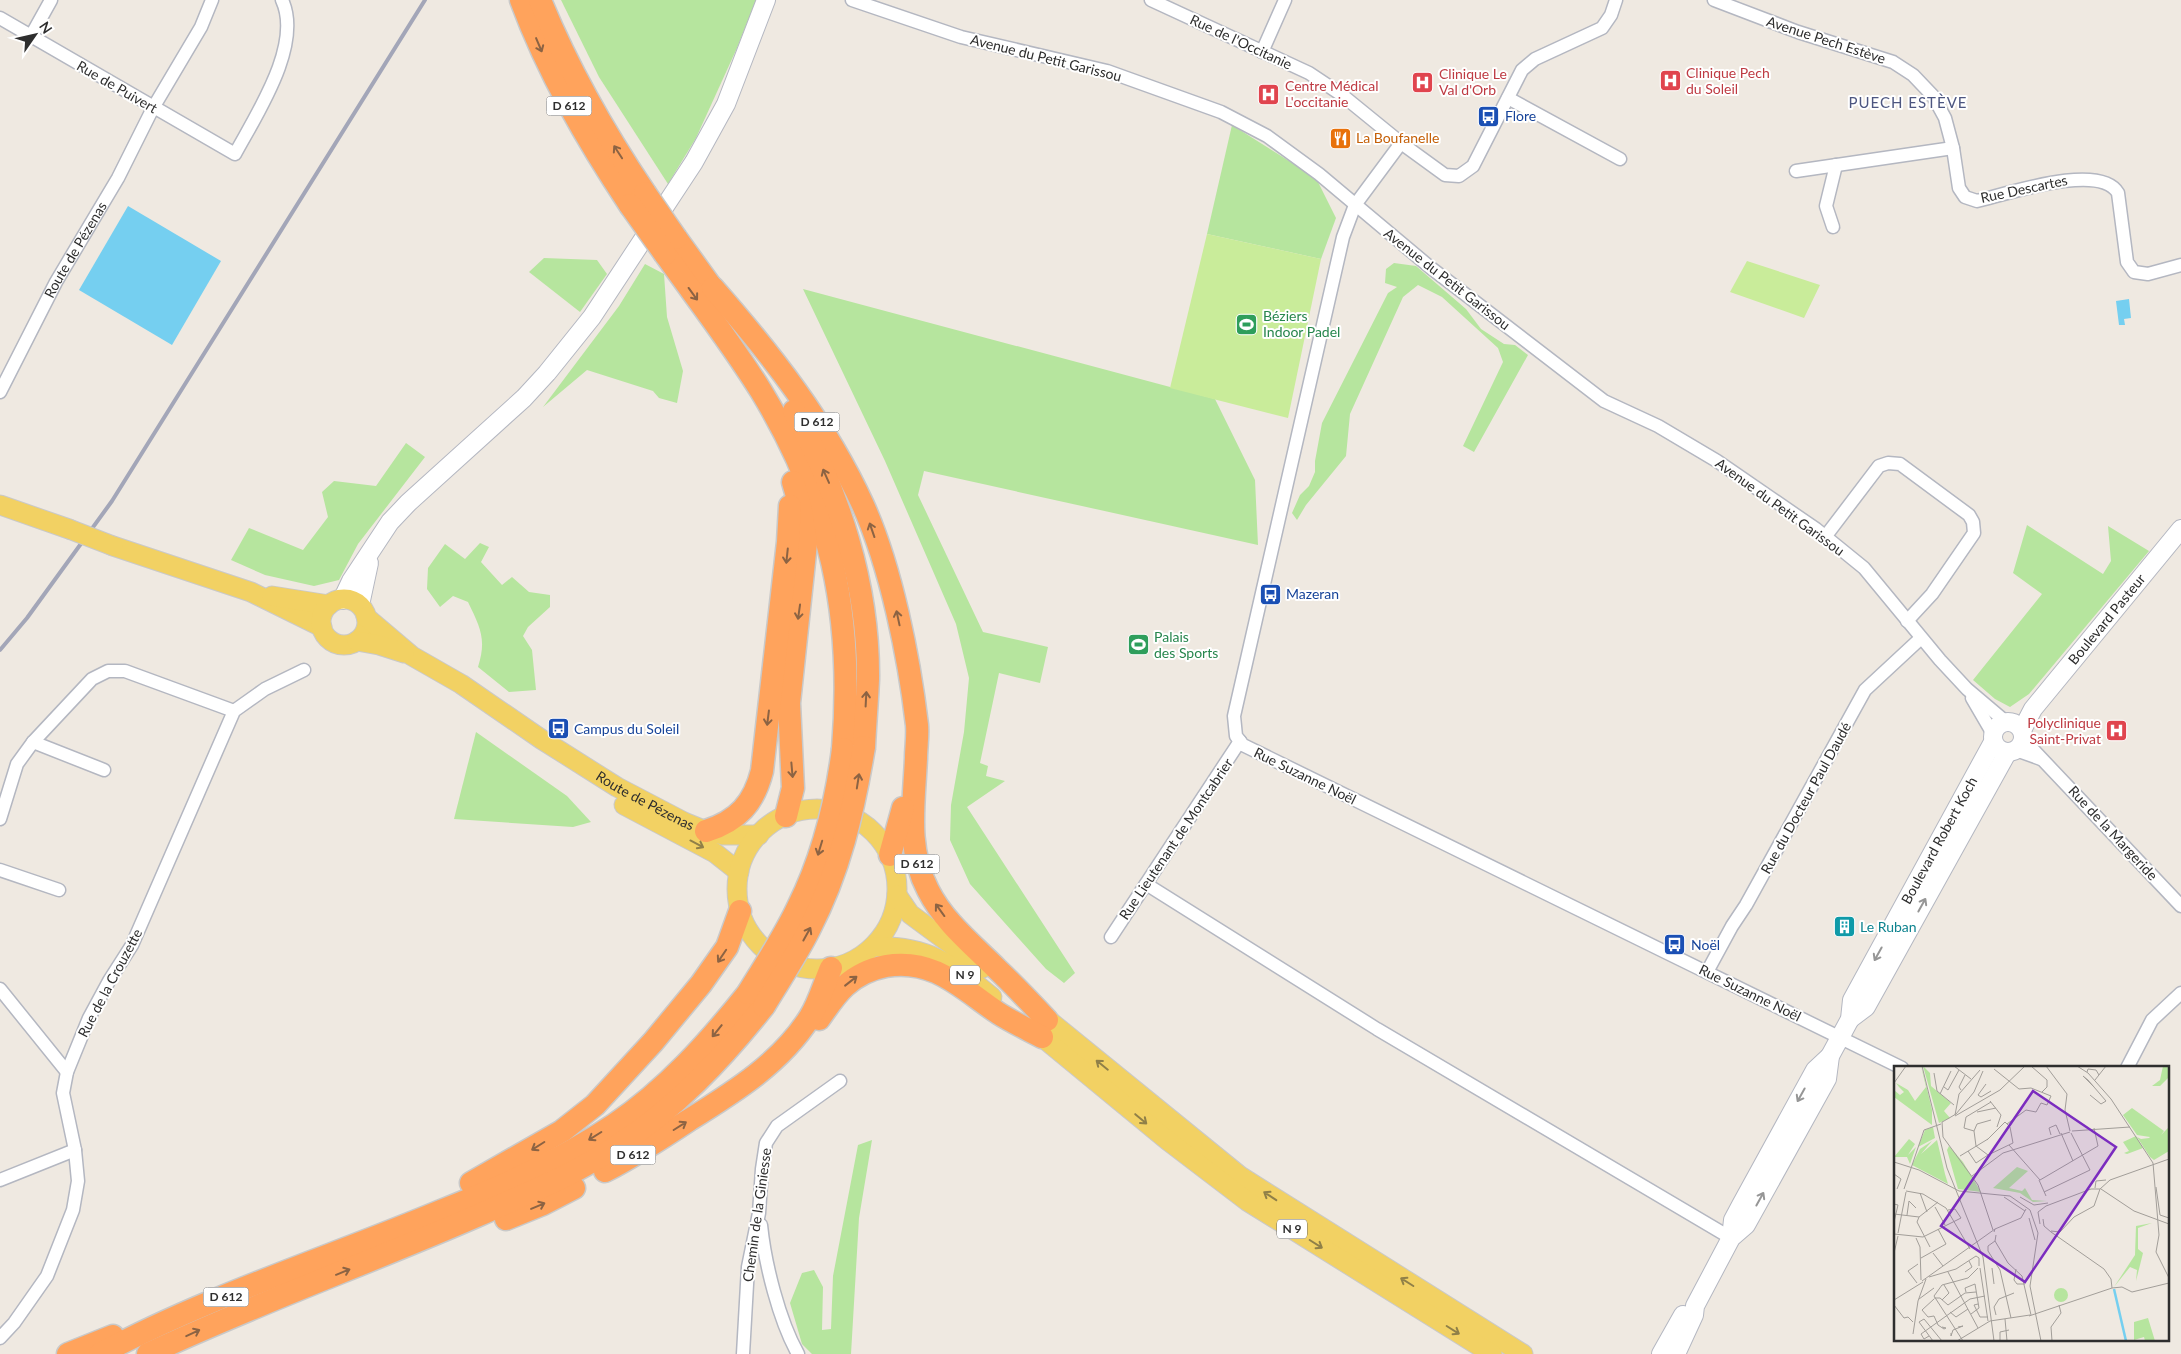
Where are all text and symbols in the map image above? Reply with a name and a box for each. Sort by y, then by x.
north arrow [10,10,60,60]
street label: Rue de l'Occitanie [1188,10,1295,73]
street label: Avenue Pech Estève [1765,12,1888,67]
text: N [36,18,56,37]
street label: Avenue du Petit Garissou [969,30,1123,85]
one-way arrow [535,37,545,52]
street label: Rue de Puivert [74,57,161,116]
place label: Clinique Pech du Soleil [1686,64,1770,97]
place label: Clinique Le Val d'Orb [1439,65,1507,98]
hospital icon: Clinique Pech du Soleil [1658,69,1682,93]
hospital icon: Clinique Le Val d'Orb [1411,70,1435,94]
place label: Centre Médical L'occitanie [1285,77,1378,110]
hospital icon: Centre Médical L'occitanie [1257,82,1281,106]
district label: PUECH ESTÈVE [1849,93,1967,111]
road number: D 612 [546,96,592,115]
bus stop icon: Flore [1477,104,1501,128]
place label: Flore [1505,107,1536,124]
restaurant icon: La Boufanelle [1328,126,1352,150]
place label: La Boufanelle [1356,129,1439,146]
one-way arrow [613,146,623,160]
street label: Rue Descartes [1979,171,2069,206]
street label: Route de Pézenas [40,198,110,301]
street label: Avenue du Petit Garissou [1381,224,1514,333]
one-way arrow [688,287,699,300]
place label: Béziers Indoor Padel [1263,307,1340,340]
sports icon: Béziers Indoor Padel [1235,312,1259,336]
road number: D 612 [794,412,840,432]
street label: Avenue du Petit Garissou [1713,454,1848,559]
one-way arrow [820,469,830,484]
one-way arrow [866,522,876,538]
one-way arrow [782,548,792,564]
street label: Boulevard Pasteur [2064,570,2149,668]
bus stop icon: Mazeran [1258,582,1282,606]
place label: Mazeran [1286,585,1339,602]
one-way arrow [794,603,804,619]
one-way arrow [892,610,902,626]
place label: Palais des Sports [1154,628,1218,661]
sports icon: Palais des Sports [1126,633,1150,657]
one-way arrow [862,691,871,707]
one-way arrow [763,709,773,725]
place label: Polyclinique Saint-Privat [2027,714,2101,747]
bus stop icon: Campus du Soleil [546,717,570,741]
street label: Rue du Docteur Paul Daudé [1757,719,1854,876]
hospital icon: Polyclinique Saint-Privat [2105,719,2129,743]
place label: Campus du Soleil [574,720,679,737]
street label: Rue Suzanne Noël [1251,743,1359,808]
street label: Rue Lieutenant de Montcabrier [1115,755,1236,923]
one-way arrow [787,761,797,777]
street label: Route de Pézenas [593,767,697,833]
one-way arrow [853,773,863,789]
street label: Boulevard Robert Koch [1897,774,1980,907]
street label: Rue de la Margeride [2065,782,2161,883]
one-way arrow [689,840,704,849]
one-way arrow [815,840,825,856]
road number: D 612 [894,854,940,874]
one-way arrow [1917,897,1927,912]
one-way arrow [935,903,945,917]
building icon: Le Ruban [1832,915,1856,939]
place label: Le Ruban [1860,918,1917,935]
street label: Rue de la Crouzette [74,926,145,1040]
one-way arrow [802,928,812,942]
bus stop icon: Noël [1663,933,1687,957]
place label: Noël [1691,936,1720,953]
one-way arrow [1873,947,1883,962]
one-way arrow [716,949,727,963]
street label: Rue Suzanne Noël [1696,960,1804,1025]
road number: N 9 [950,966,980,984]
one-way arrow [844,975,857,986]
one-way arrow [712,1024,723,1037]
one-way arrow [1096,1059,1109,1070]
inset map [1894,1066,2168,1342]
one-way arrow [1796,1087,1806,1102]
one-way arrow [1135,1113,1148,1124]
one-way arrow [672,1121,686,1131]
one-way arrow [588,1132,602,1142]
one-way arrow [532,1142,546,1152]
road number: D 612 [610,1146,656,1164]
street label: Chemin de la Giniesse [739,1147,774,1283]
one-way arrow [1263,1191,1277,1201]
one-way arrow [1755,1192,1765,1207]
one-way arrow [530,1200,545,1210]
road number: N 9 [1277,1220,1307,1238]
one-way arrow [1308,1239,1322,1249]
one-way arrow [335,1267,350,1276]
one-way arrow [1401,1277,1415,1287]
road number: D 612 [204,1288,248,1306]
one-way arrow [1446,1325,1460,1335]
one-way arrow [185,1328,200,1338]

